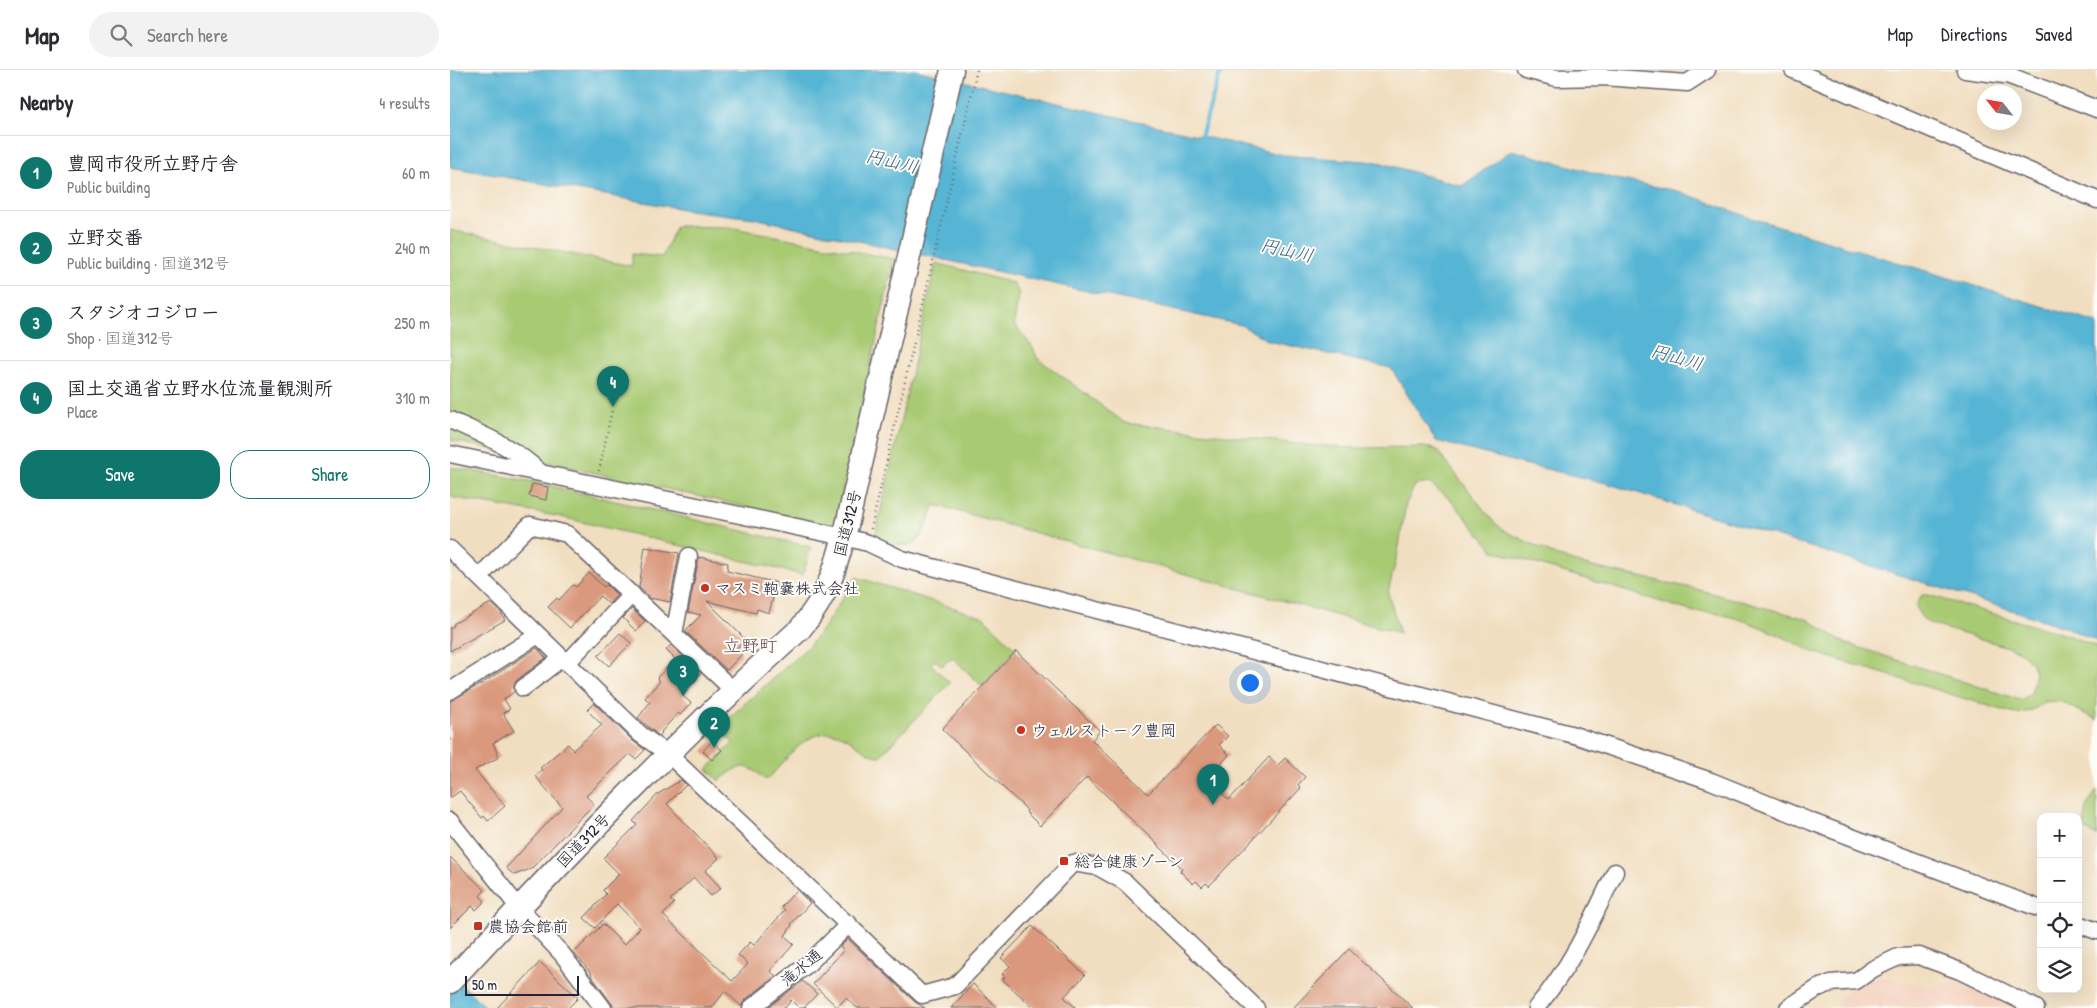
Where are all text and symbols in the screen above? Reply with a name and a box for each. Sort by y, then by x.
search box [89,12,439,57]
text: Map [25,19,59,51]
icon: search [107,21,135,49]
text: Search here [147,22,228,48]
text: Map [1888,22,1913,47]
text: Directions [1941,22,2007,47]
text: Saved [2035,22,2072,47]
north arrow [1977,85,2022,130]
text: Nearby [20,88,73,117]
text: 4 results [379,92,430,114]
water label: 円山川 [863,143,921,179]
text: 豊岡市役所立野庁舎 [67,150,238,176]
text: 1 [33,162,39,184]
text: 60 m [402,162,430,184]
text: Public building [67,176,150,198]
text: 立野交番 [67,224,143,250]
water label: 円山川 [1258,232,1316,268]
text: 2 [32,237,40,259]
text: 240 m [395,237,430,259]
text: Public building · 国道312号 [67,252,229,274]
text: スタジオコジロー [67,299,219,325]
text: 3 [32,312,40,334]
text: 250 m [394,312,430,334]
text: Shop · 国道312号 [67,327,173,349]
water label: 円山川 [1648,338,1706,376]
pin: 4 [597,366,629,407]
text: 国土交通省立野水位流量観測所 [67,375,333,401]
text: 4 [33,387,39,409]
text: 310 m [395,387,430,409]
text: Place [67,401,98,423]
button: Save [20,450,220,499]
button: Share [230,450,430,499]
street label: 国道312号 [828,487,866,559]
place label: マスミ鞄嚢株式会社 [715,577,859,599]
marker: マスミ鞄嚢株式会社 [699,582,711,594]
district label: 立野町 [723,633,777,658]
pin: 3 [667,655,699,696]
your location [1237,670,1263,696]
pin: 2 [698,707,730,748]
place label: ウェルストーク豊岡 [1031,719,1176,741]
marker: ウェルストーク豊岡 [1015,724,1027,736]
pin: 1 [1197,764,1229,805]
street label: 国道312号 [551,808,615,872]
map controls [2037,813,2082,993]
button: + [2037,813,2082,858]
place label: 総合健康ゾーン [1074,850,1184,872]
marker: 総合健康ゾーン [1058,855,1070,867]
button: − [2037,858,2082,903]
button: locate [2037,903,2082,948]
place label: 農協会館前 [488,915,568,937]
marker: 農協会館前 [472,920,484,932]
street label: 滝水通 [776,943,826,991]
button: layers [2037,948,2082,993]
scale bar [465,973,579,996]
text: 50 m [472,975,497,994]

